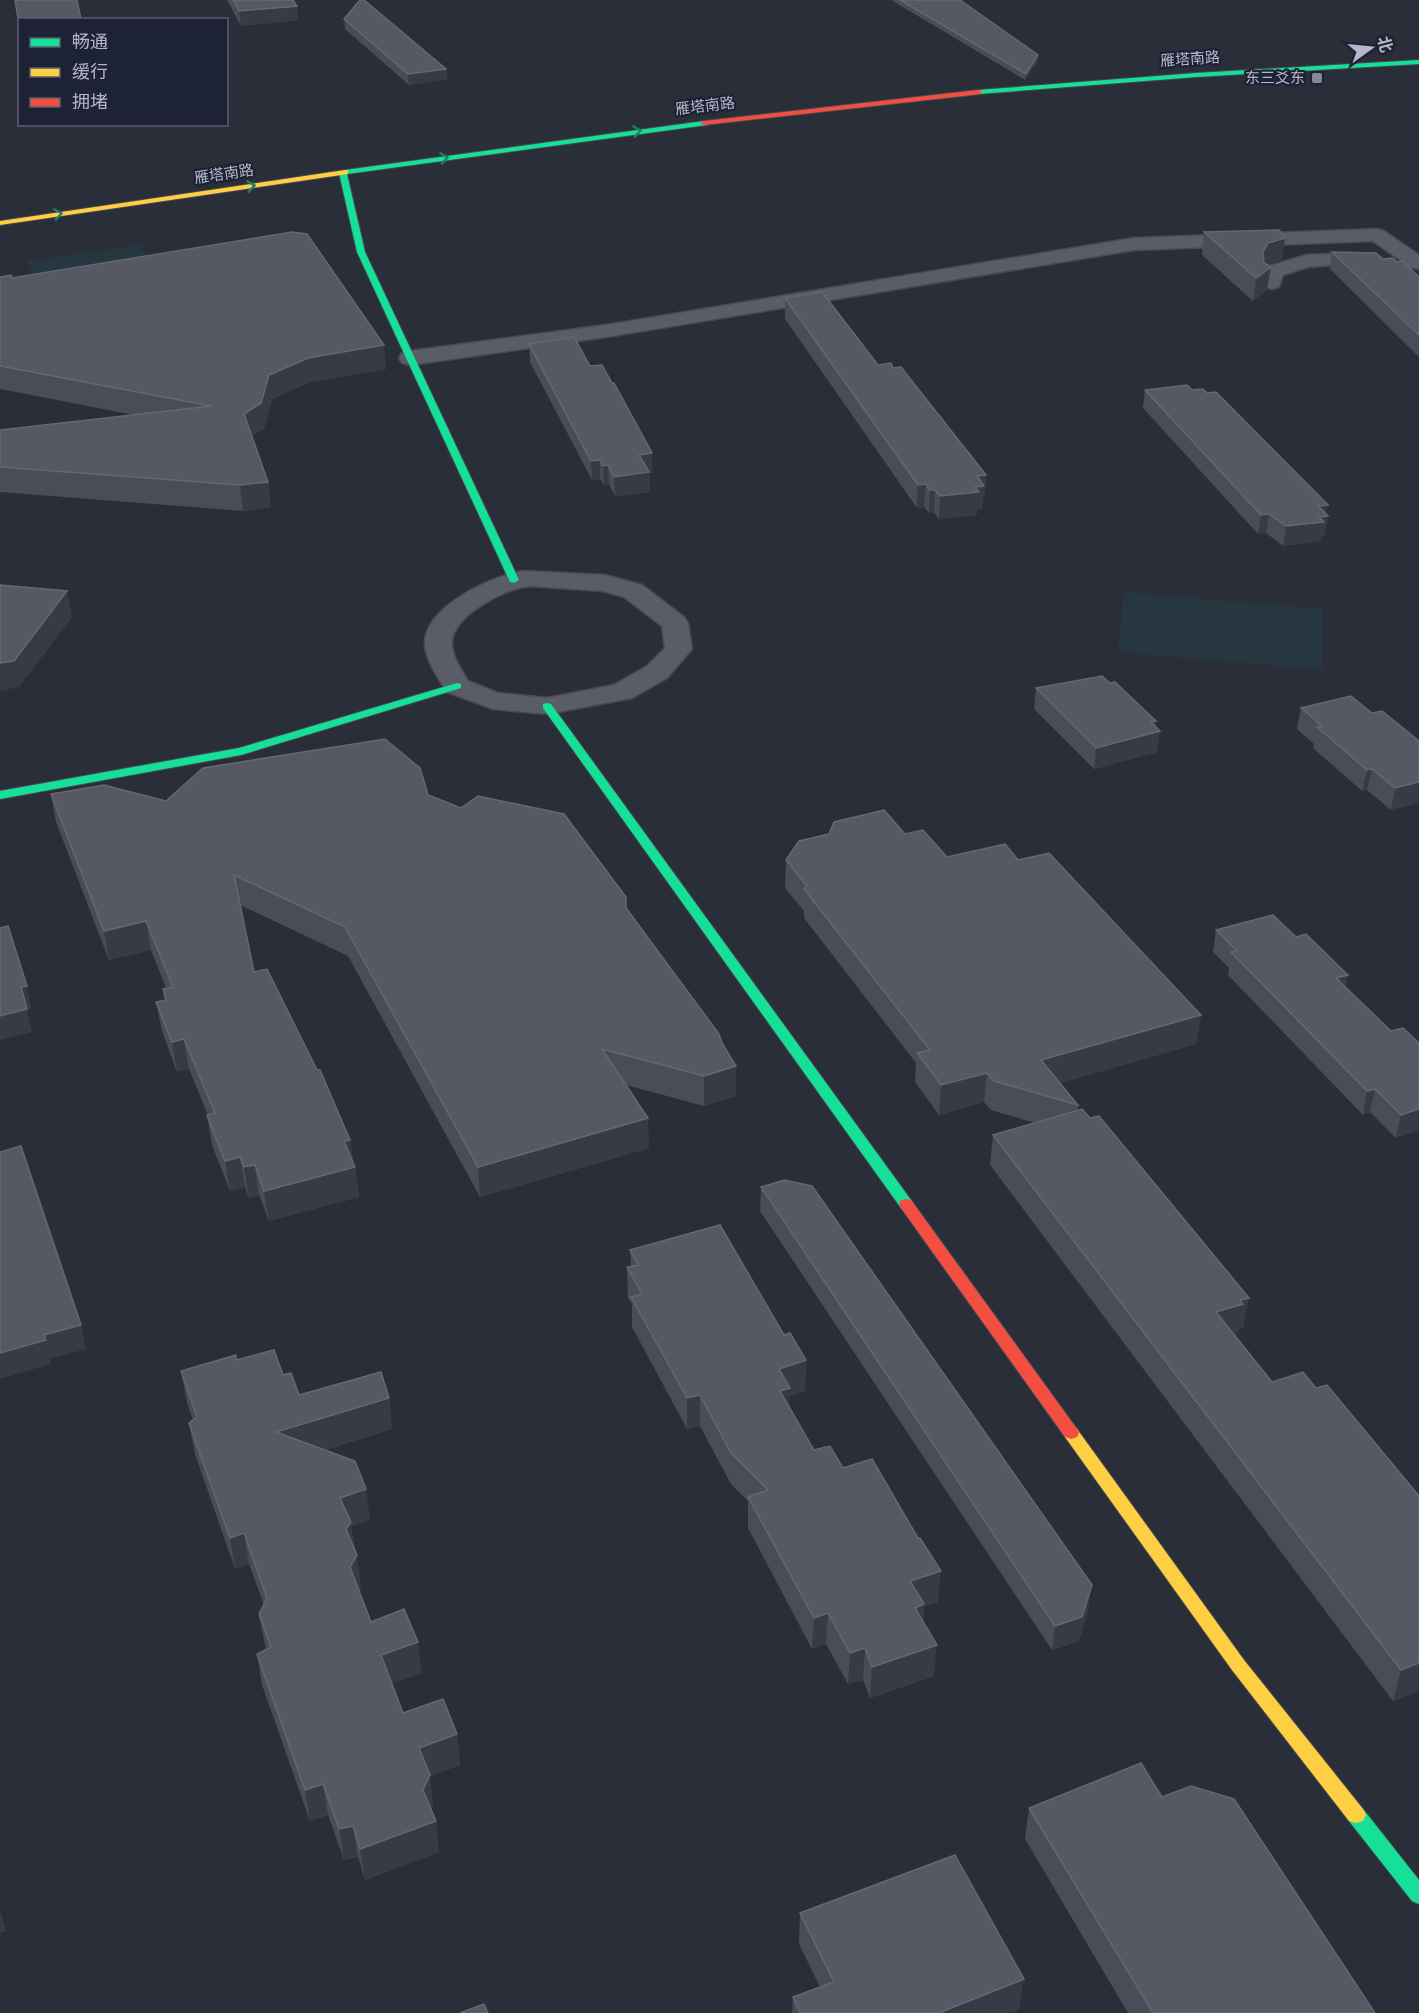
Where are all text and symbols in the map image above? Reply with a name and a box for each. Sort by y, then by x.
legend [18,18,228,126]
north arrow [1341,18,1401,78]
text: 畅通 [72,31,108,53]
text: 北 [1374,34,1396,54]
street label: 雁塔南路 [1159,48,1221,70]
text: 缓行 [72,61,108,83]
place label: 东三爻东 [1245,69,1305,87]
marker: 东三爻东 [1310,71,1324,85]
text: 拥堵 [72,91,108,113]
street label: 雁塔南路 [674,93,736,119]
one-way arrow [632,125,641,137]
one-way arrow [439,153,448,165]
street label: 雁塔南路 [193,161,255,187]
one-way arrow [246,181,255,193]
one-way arrow [53,209,63,221]

